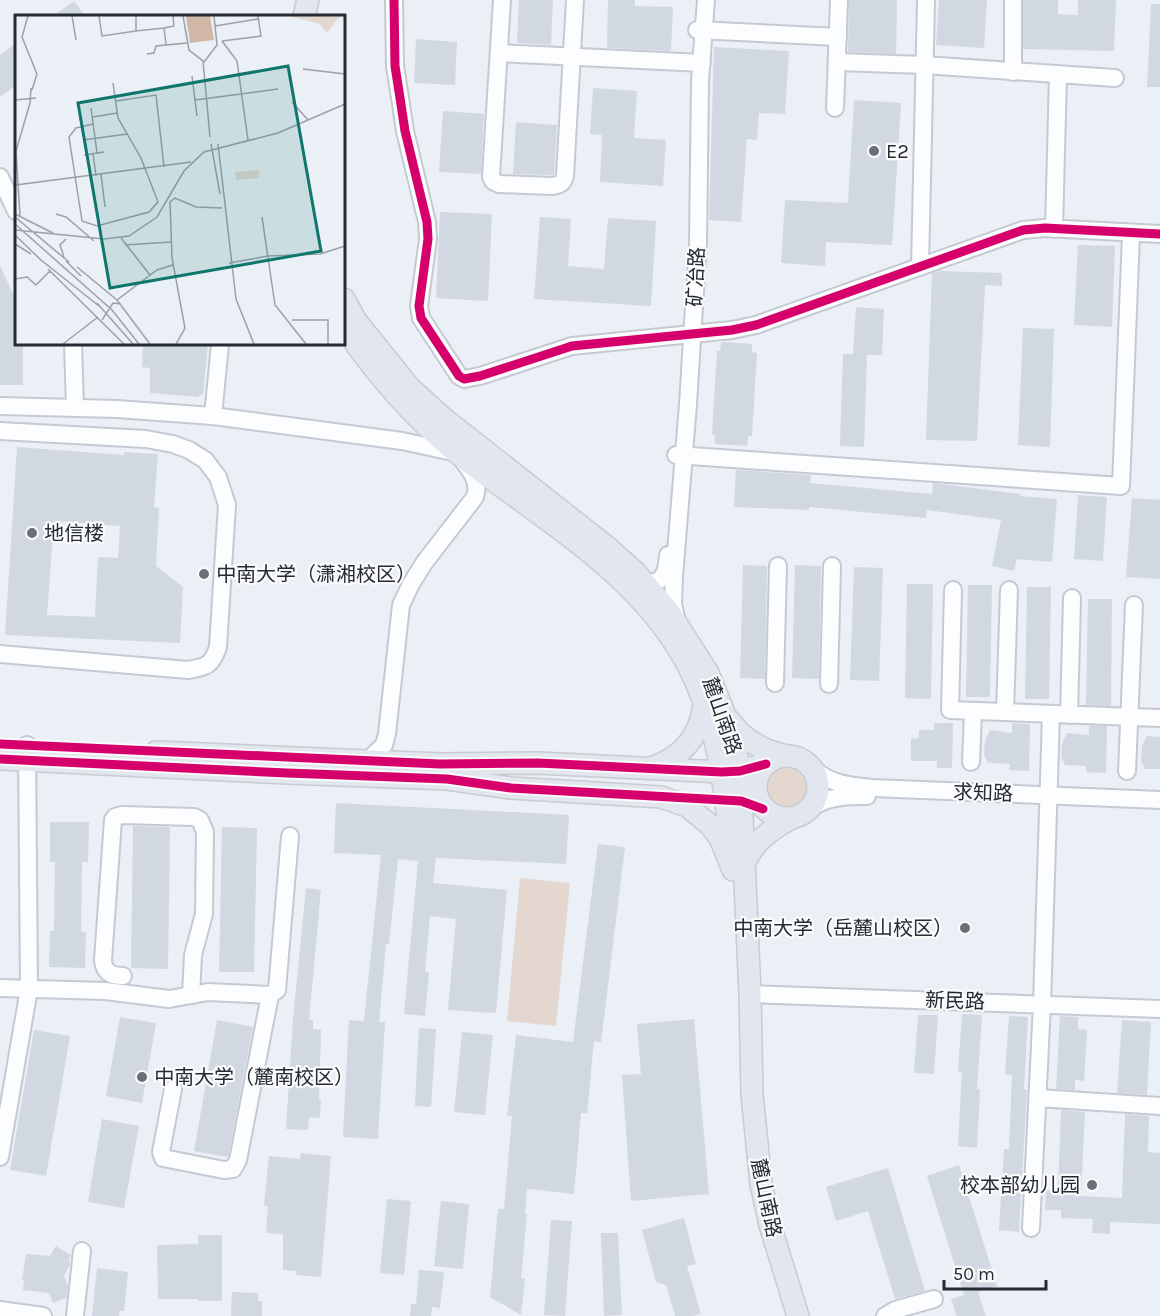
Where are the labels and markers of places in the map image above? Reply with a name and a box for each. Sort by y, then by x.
place label: E2 [886,140,909,163]
marker: E2 [867,144,881,158]
place label: 地信楼 [44,522,104,545]
marker: 地信楼 [25,526,39,540]
place label: 中南大学（潇湘校区） [216,563,416,586]
marker: 中南大学（潇湘校区） [197,567,211,581]
place label: 中南大学（岳麓山校区） [733,917,953,940]
marker: 中南大学（岳麓山校区） [958,921,972,935]
place label: 中南大学（麓南校区） [154,1066,354,1089]
marker: 中南大学（麓南校区） [135,1070,149,1084]
place label: 校本部幼儿园 [960,1174,1080,1197]
marker: 校本部幼儿园 [1085,1178,1099,1192]

